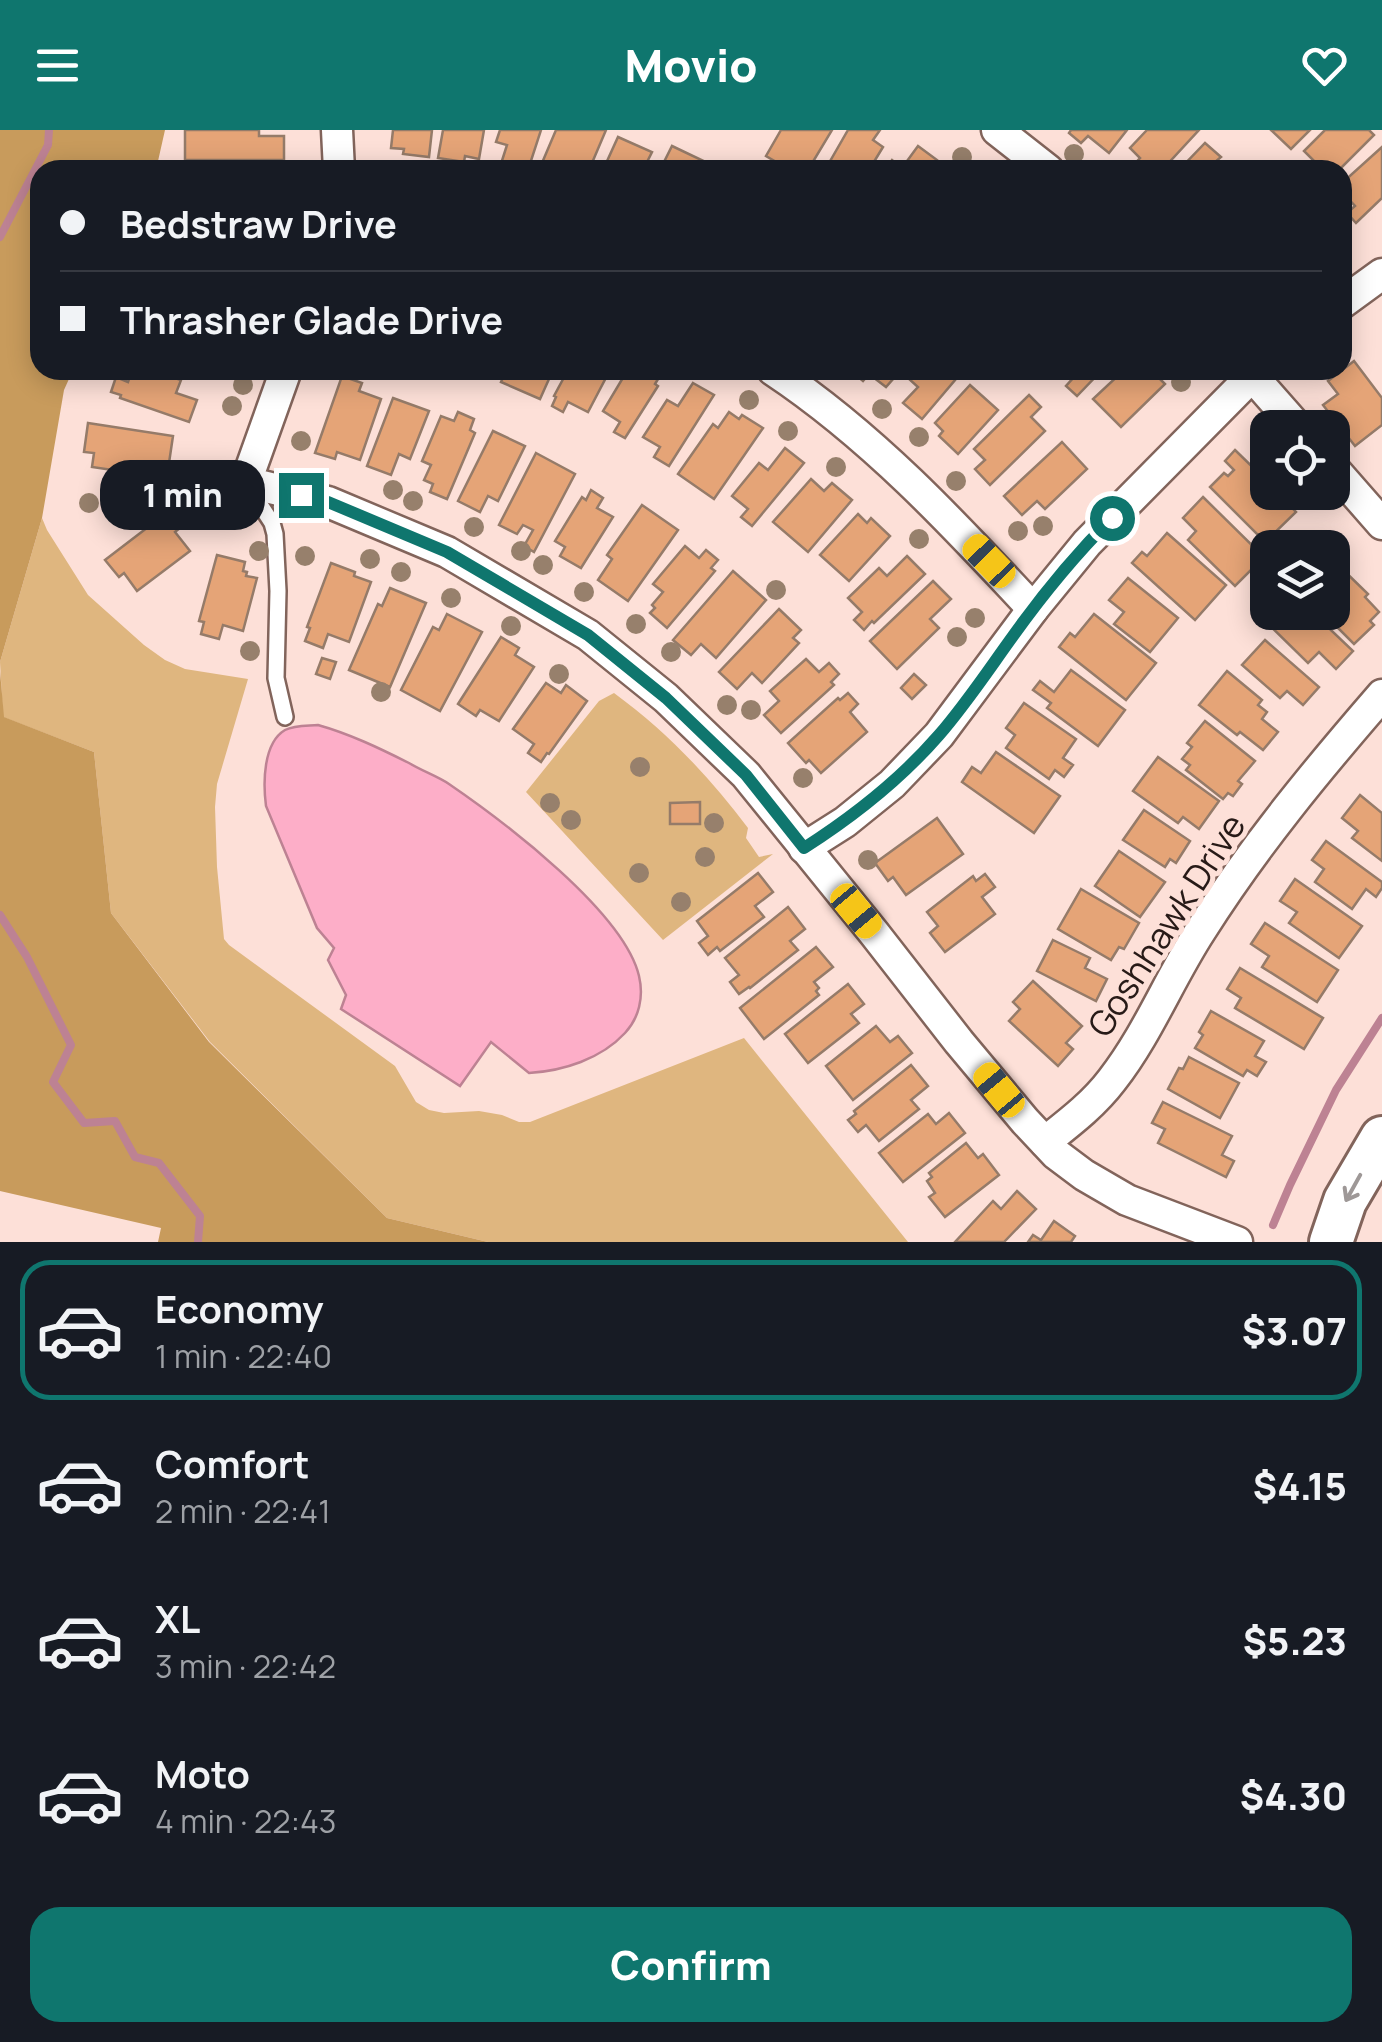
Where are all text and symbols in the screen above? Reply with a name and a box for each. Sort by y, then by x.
text: Movio [624,34,758,96]
icon: menu [30,38,85,93]
icon: heart [1297,38,1352,93]
text: Bedstraw Drive [120,197,397,249]
text: Thrasher Glade Drive [120,293,503,345]
map controls [1250,410,1350,630]
button: locate [1250,410,1350,510]
callout: 1 min [101,460,266,530]
text: 1 min [142,473,223,517]
route end [279,473,324,518]
route start [1090,496,1135,541]
car [957,529,1021,593]
button: layers [1250,530,1350,630]
street label: Goshhawk Drive [1076,804,1256,1046]
car [825,878,887,944]
car [968,1057,1030,1123]
one-way arrow [1343,1174,1363,1202]
text: Economy [155,1282,324,1334]
icon: car [35,1285,125,1375]
text: $3.07 [1242,1304,1347,1356]
text: 1 min · 22:40 [155,1334,332,1378]
text: Comfort [155,1437,309,1489]
icon: car [35,1440,125,1530]
text: $4.15 [1253,1459,1347,1511]
text: 2 min · 22:41 [155,1489,331,1533]
text: XL [155,1592,200,1644]
icon: car [35,1595,125,1685]
text: $5.23 [1243,1614,1347,1666]
text: 3 min · 22:42 [155,1644,336,1688]
text: Moto [155,1747,250,1799]
icon: car [35,1750,125,1840]
text: $4.30 [1240,1769,1347,1821]
text: 4 min · 22:43 [155,1799,337,1843]
button: Confirm [30,1907,1352,2022]

